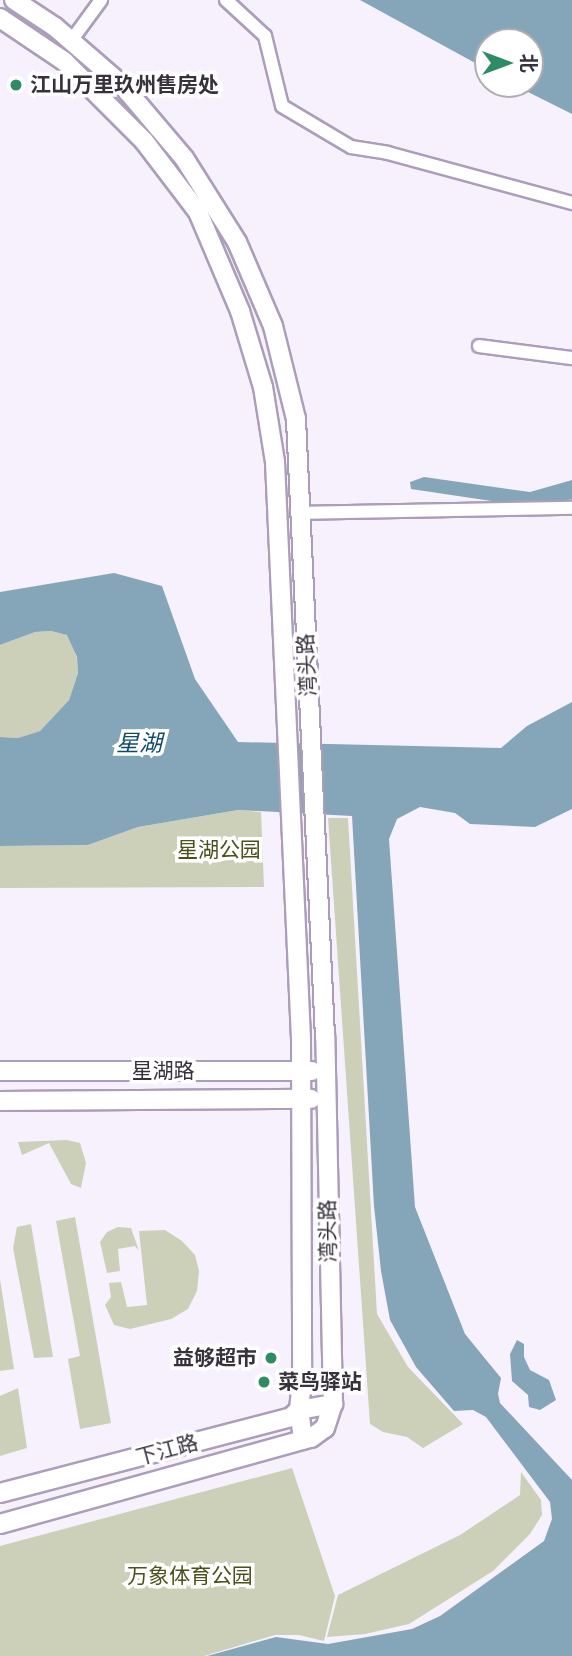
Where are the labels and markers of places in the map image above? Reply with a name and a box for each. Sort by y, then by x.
place label: 江山万里玖州售房处 [30,72,219,98]
marker: 江山万里玖州售房处 [8,77,24,93]
place label: 益够超市 [173,1345,257,1371]
marker: 益够超市 [263,1350,279,1366]
place label: 菜鸟驿站 [278,1369,362,1395]
marker: 菜鸟驿站 [256,1374,272,1390]

